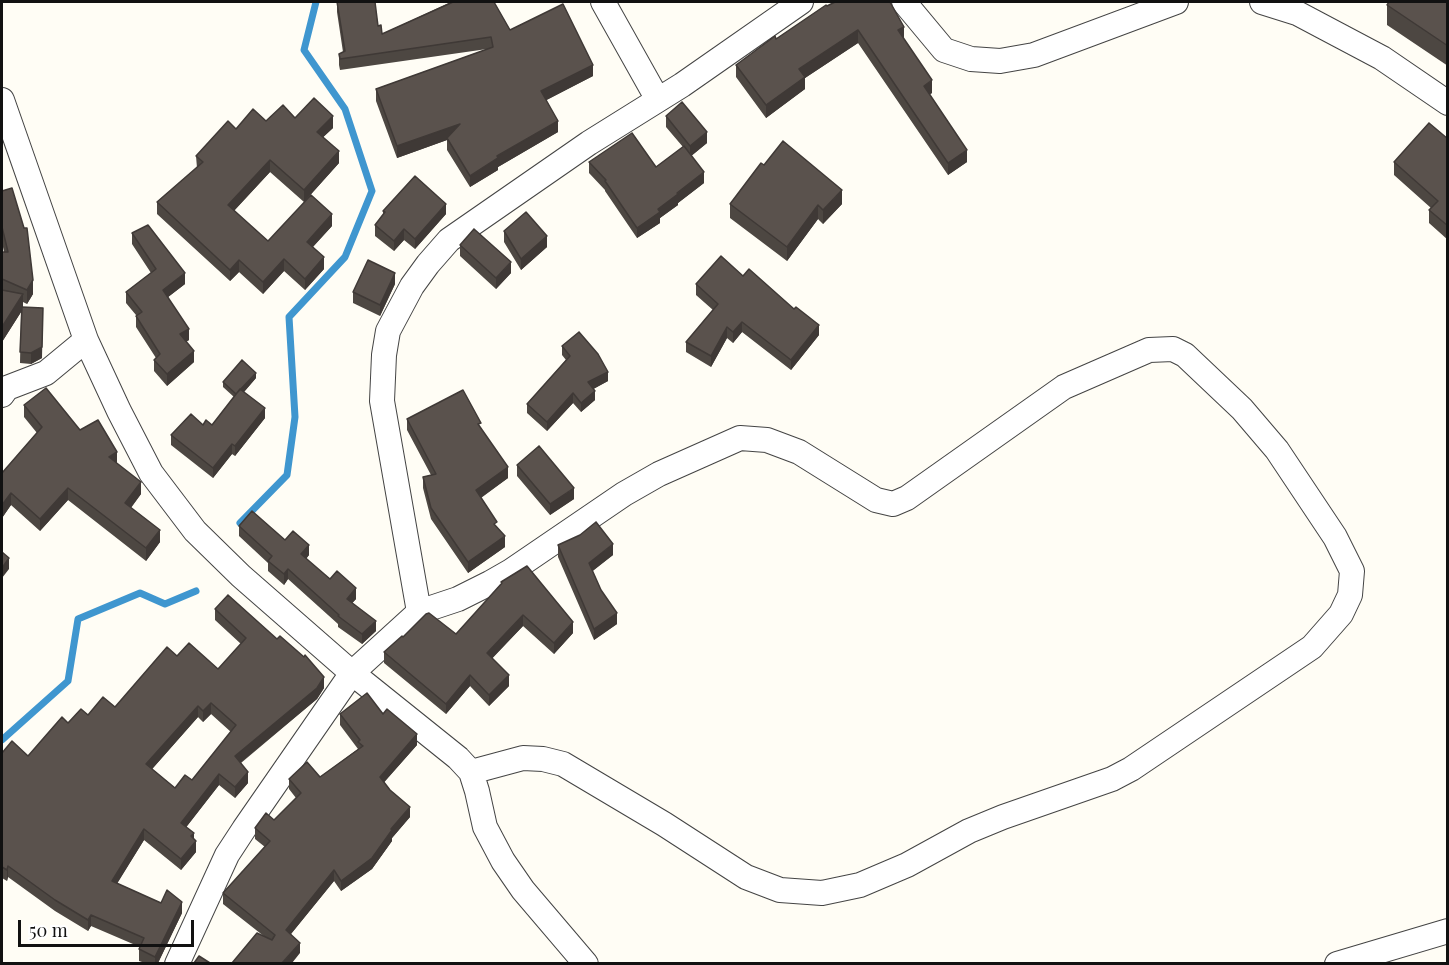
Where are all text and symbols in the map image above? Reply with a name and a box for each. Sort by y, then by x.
scale bar [21,908,196,946]
text: 50 m [29,918,68,942]

